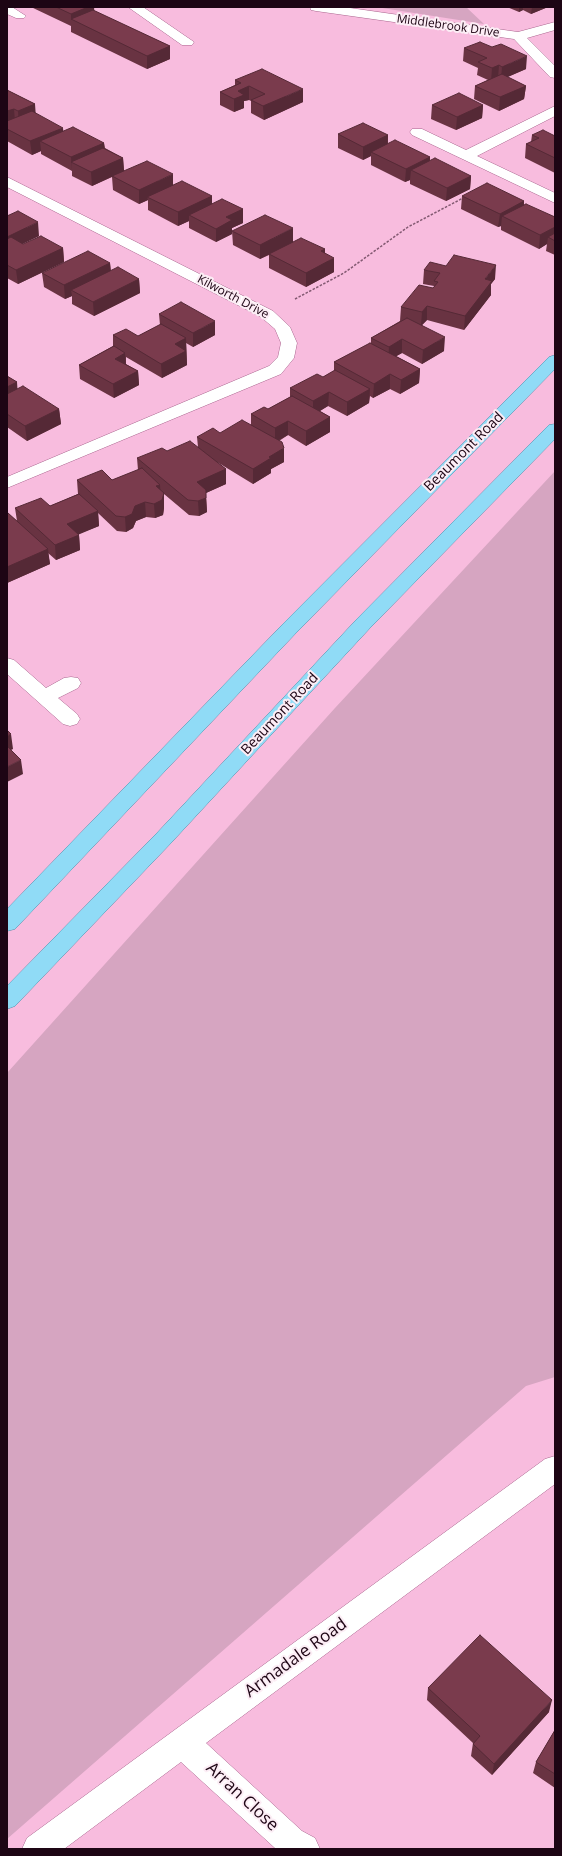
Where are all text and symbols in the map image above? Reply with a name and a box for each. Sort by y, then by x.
street label: Middlebrook Drive [396,12,500,40]
street label: Kilworth Drive [195,272,271,322]
street label: Beaumont Road [421,409,507,495]
street label: Beaumont Road [238,670,322,758]
street label: Armadale Road [241,1614,351,1702]
street label: Arran Close [201,1758,283,1836]

